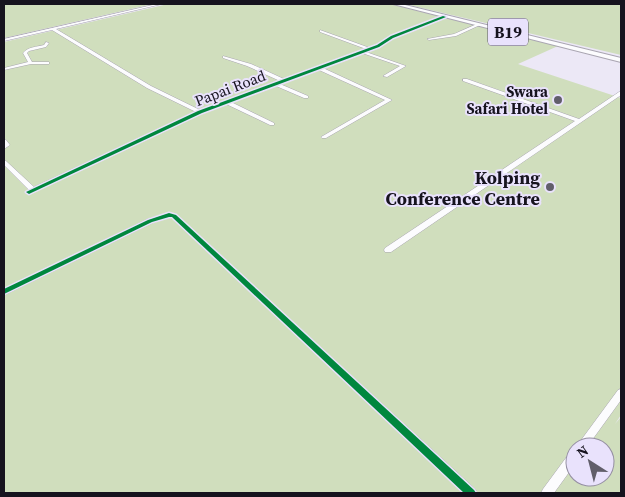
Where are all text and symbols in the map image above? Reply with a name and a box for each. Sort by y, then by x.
road number: B19 [488,18,528,46]
street label: Papai Road [191,65,269,111]
place label: Swara Safari Hotel [466,81,549,119]
marker: Swara Safari Hotel [552,94,564,106]
place label: Kolping Conference Centre [386,165,540,211]
marker: Kolping Conference Centre [544,181,556,193]
north arrow [565,437,615,487]
text: N [572,440,592,463]

